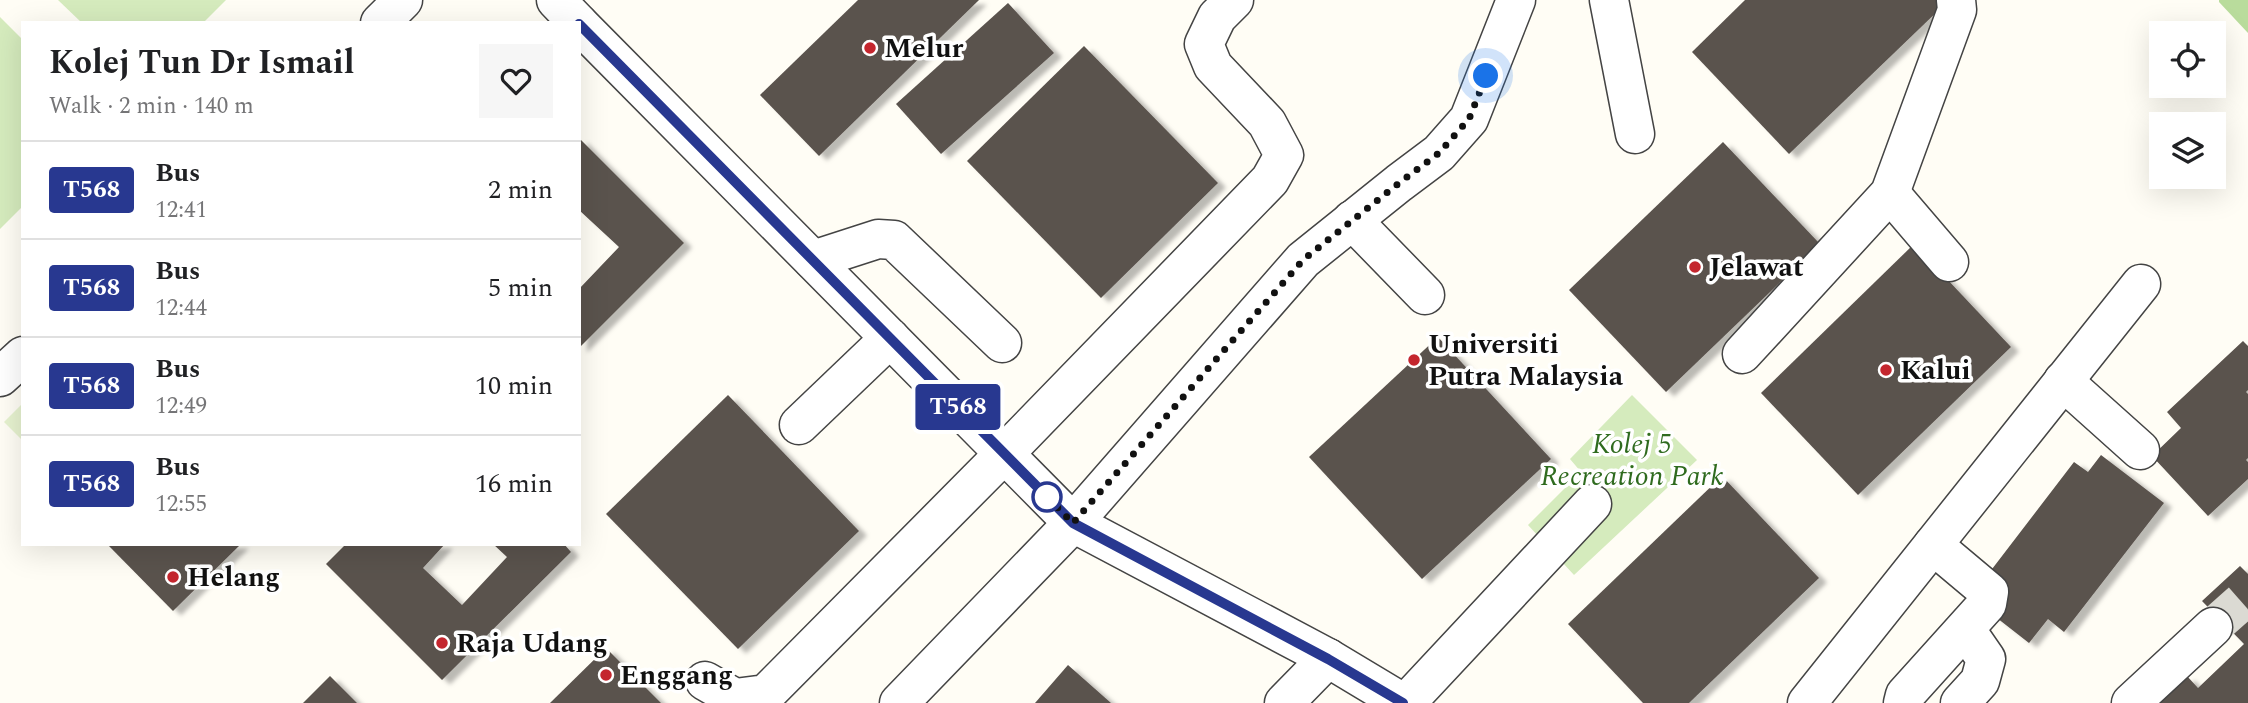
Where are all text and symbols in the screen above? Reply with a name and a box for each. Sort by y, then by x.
map controls [2149,21,2226,189]
button: locate [2149,21,2226,98]
place label: Melur [884,27,963,70]
text: Kolej Tun Dr Ismail [49,38,355,88]
marker: Melur [862,40,878,56]
button: heart [479,44,553,118]
your location [1468,58,1503,93]
text: Walk · 2 min · 140 m [49,89,254,124]
button: layers [2149,112,2226,189]
text: Bus [155,153,200,193]
text: 2 min [488,170,553,210]
text: T568 [63,172,120,208]
text: 12:41 [155,193,207,228]
place label: Jelawat [1709,246,1804,289]
text: Bus [155,251,200,291]
marker: Jelawat [1687,259,1703,275]
text: 5 min [488,268,553,308]
text: T568 [63,270,120,306]
text: 12:44 [155,291,207,326]
place label: Universiti Putra Malaysia [1428,323,1624,398]
text: Bus [155,349,200,389]
place label: Kalui [1900,349,1971,392]
marker: Universiti Putra Malaysia [1406,352,1422,368]
marker: Kalui [1878,362,1894,378]
text: 10 min [475,366,553,406]
text: T568 [63,368,120,404]
line badge: T568 [909,384,1007,430]
text: 12:49 [155,389,207,424]
text: T568 [929,389,987,425]
park label: Kolej 5 Recreation Park [1540,423,1724,498]
text: Bus [155,447,200,487]
text: 16 min [475,464,553,504]
text: T568 [63,466,120,502]
unlabelled marker [1032,482,1062,512]
text: 12:55 [155,487,207,522]
place label: Helang [187,556,280,599]
marker: Helang [165,569,181,585]
place label: Raja Udang [456,622,608,665]
marker: Raja Udang [434,635,450,651]
place label: Enggang [620,654,733,697]
marker: Enggang [598,667,614,683]

